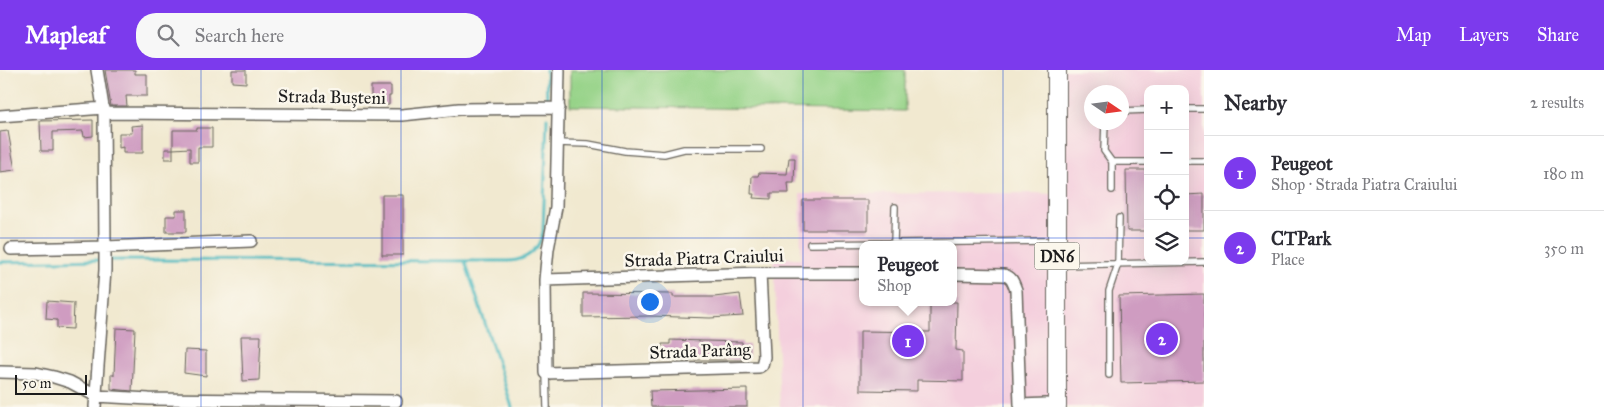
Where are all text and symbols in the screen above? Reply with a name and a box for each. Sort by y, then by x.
search box [136,13,486,58]
text: Mapleaf [25,20,106,50]
icon: search [154,21,182,49]
text: Search here [194,24,284,47]
text: Map [1396,24,1431,46]
text: Layers [1459,24,1509,46]
text: Share [1537,24,1579,46]
street label: Strada Bușteni [278,85,386,109]
north arrow [1084,85,1129,130]
map controls [1144,85,1189,265]
button: + [1144,85,1189,130]
text: Nearby [1224,90,1287,116]
text: 2 results [1530,93,1584,112]
button: − [1144,130,1189,175]
text: Peugeot [1271,152,1333,175]
text: 1 [1237,164,1243,183]
text: 180 m [1543,164,1584,183]
button: locate [1144,175,1189,220]
text: Shop · Strada Piatra Craiului [1271,175,1457,194]
button: layers [1144,220,1189,265]
text: CTPark [1271,227,1331,250]
text: 2 [1236,239,1244,258]
text: 350 m [1544,239,1584,258]
popup [859,241,957,306]
road number: DN6 [1034,242,1080,270]
street label: Strada Piatra Craiului [624,244,784,272]
text: Place [1271,250,1305,269]
text: Peugeot [877,253,939,276]
text: Shop [877,276,911,295]
your location [637,289,663,315]
pin: 2 [1146,320,1178,358]
pin: 1 [892,322,924,360]
street label: Strada Parâng [649,338,752,365]
scale bar [15,372,88,395]
text: 50 m [22,375,51,392]

